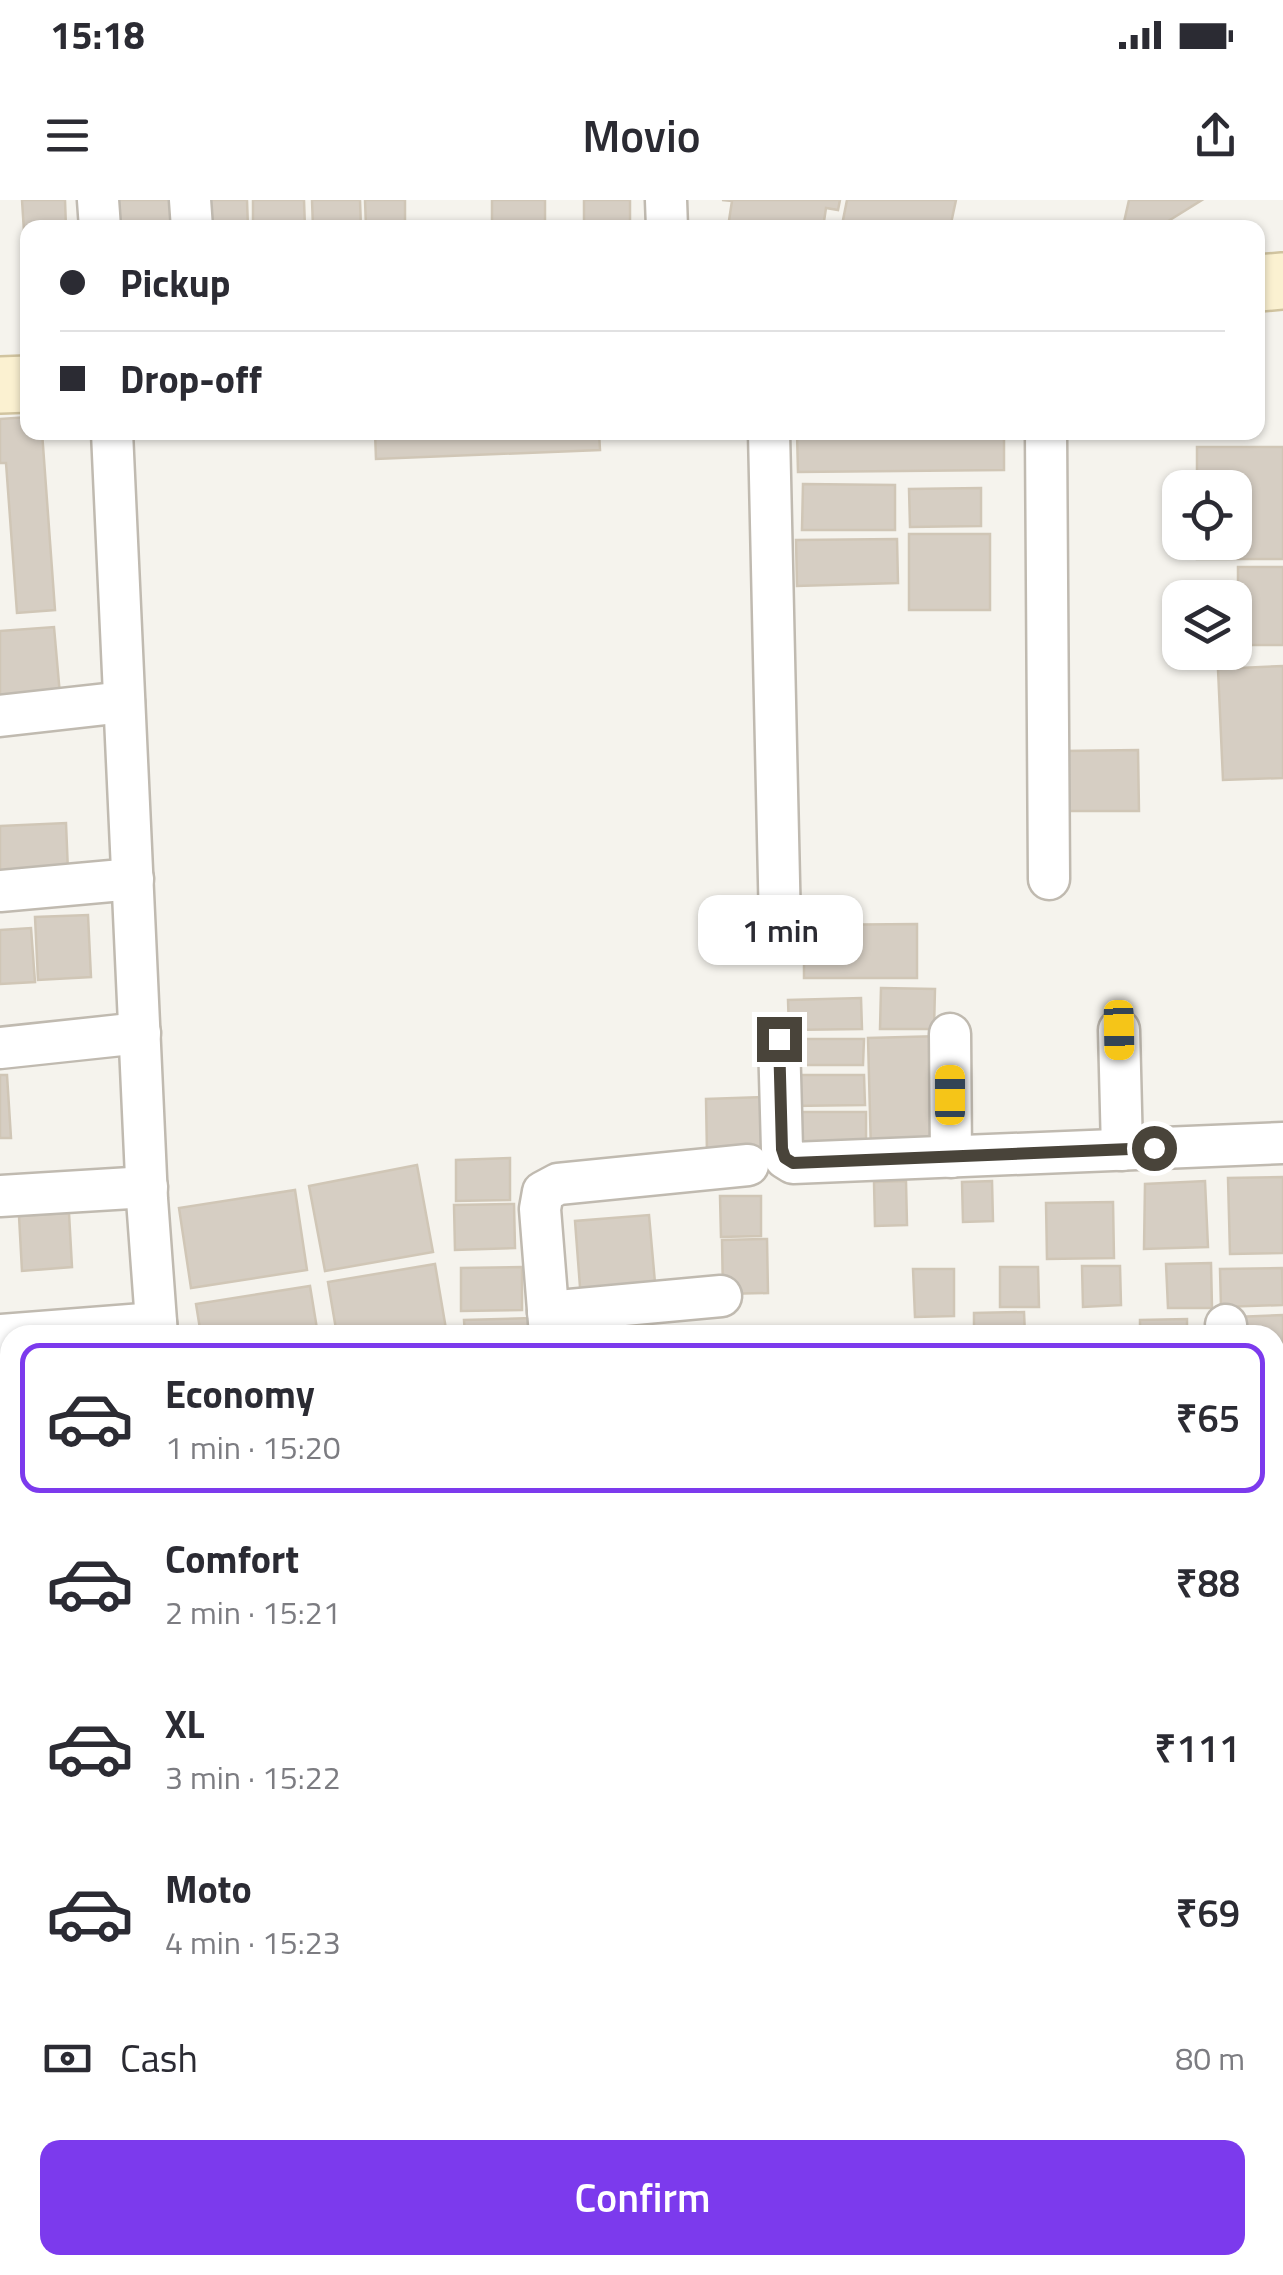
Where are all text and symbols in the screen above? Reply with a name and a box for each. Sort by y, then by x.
text: 15:18 [50,6,145,64]
text: Movio [582,101,701,169]
icon: menu [40,108,95,163]
icon: share [1188,108,1243,163]
text: Pickup [120,254,230,312]
text: Drop-off [120,350,262,408]
map controls [1162,470,1252,670]
button: locate [1162,470,1252,560]
button: layers [1162,580,1252,670]
callout: 1 min [696,894,862,964]
text: 1 min [742,906,819,954]
car [1103,1000,1135,1060]
route end [757,1017,802,1062]
car [935,1065,965,1125]
route start [1132,1126,1177,1171]
text: Economy [165,1365,315,1423]
icon: car [45,1373,135,1463]
text: ₹65 [1176,1389,1240,1447]
text: 1 min · 15:20 [165,1423,341,1471]
text: Comfort [165,1530,299,1588]
icon: car [45,1538,135,1628]
text: ₹88 [1176,1554,1240,1612]
text: 2 min · 15:21 [165,1588,341,1636]
text: XL [165,1695,205,1753]
icon: car [45,1703,135,1793]
text: ₹111 [1154,1719,1240,1777]
text: 3 min · 15:22 [165,1753,341,1801]
text: Moto [165,1860,252,1918]
icon: car [45,1868,135,1958]
text: ₹69 [1176,1884,1240,1942]
text: 4 min · 15:23 [165,1918,341,1966]
text: Cash [120,2029,198,2087]
icon: cash [40,2031,95,2086]
text: 80 m [1175,2034,1245,2082]
button: Confirm [40,2140,1245,2255]

